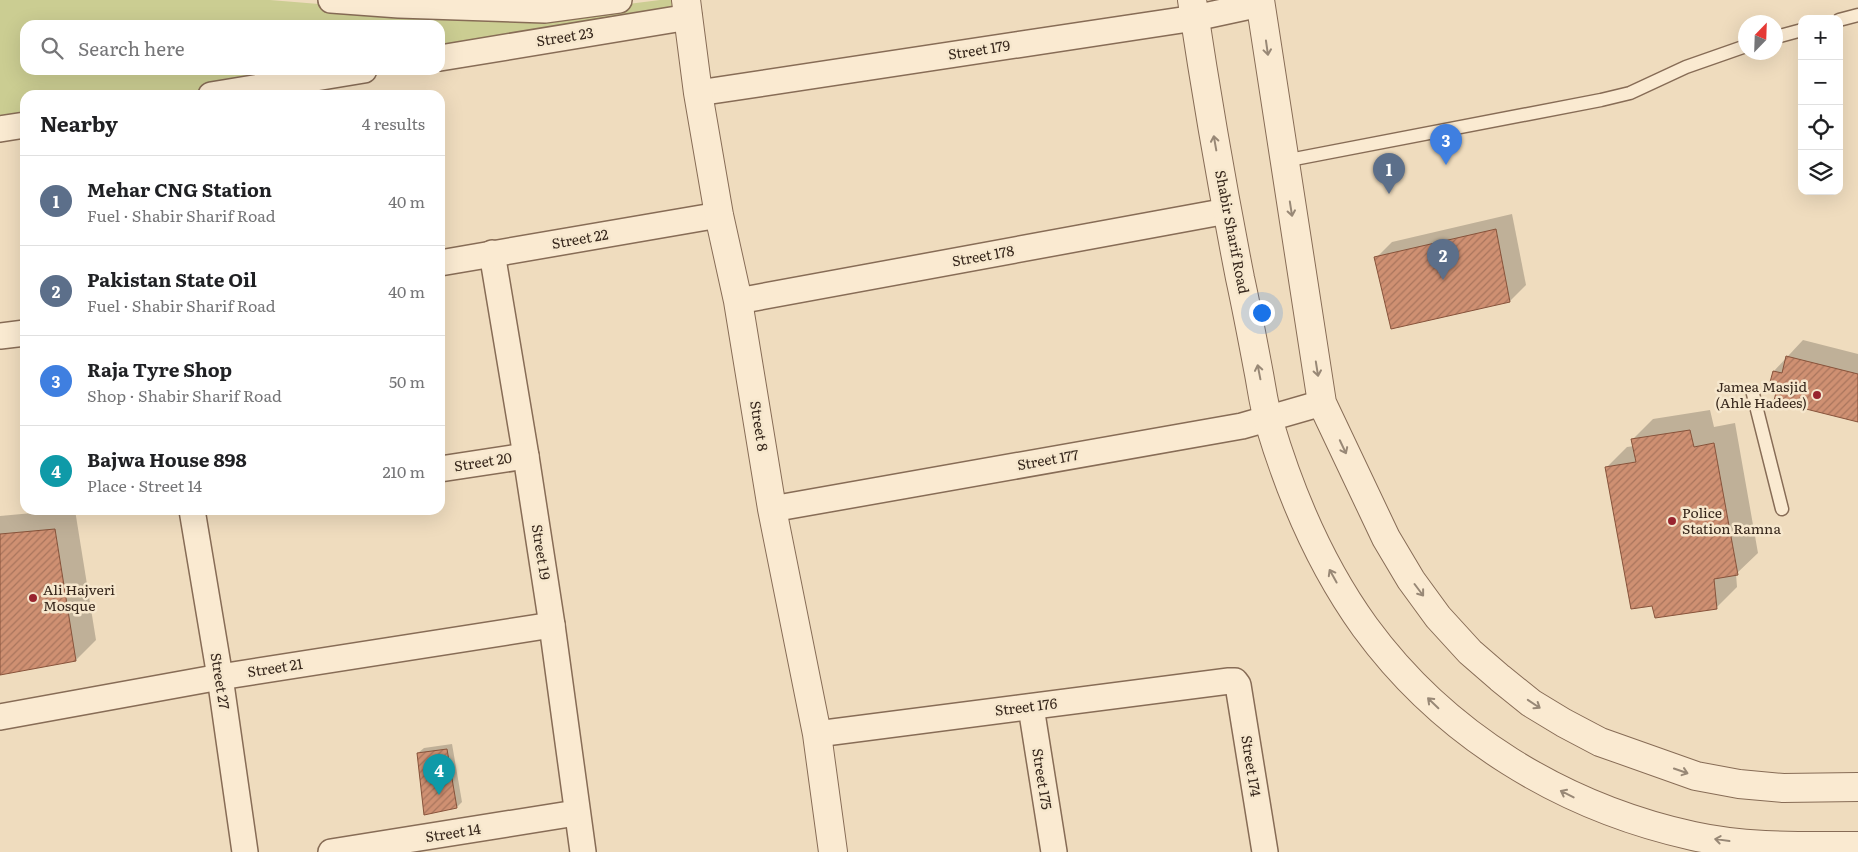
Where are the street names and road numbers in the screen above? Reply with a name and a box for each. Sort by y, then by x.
street label: Street 23 [535,22,595,50]
street label: Street 179 [946,34,1011,64]
street label: Shabir Sharif Road [1211,168,1255,296]
street label: Street 22 [550,223,610,253]
street label: Street 178 [950,240,1016,270]
street label: Street 8 [746,399,774,453]
street label: Street 177 [1015,444,1080,474]
street label: Street 20 [453,447,513,475]
street label: Street 19 [528,523,556,581]
street label: Street 27 [207,651,235,711]
street label: Street 21 [246,653,304,681]
street label: Street 176 [994,692,1059,720]
street label: Street 174 [1237,734,1267,798]
street label: Street 175 [1028,747,1058,811]
street label: Street 14 [424,818,482,846]

